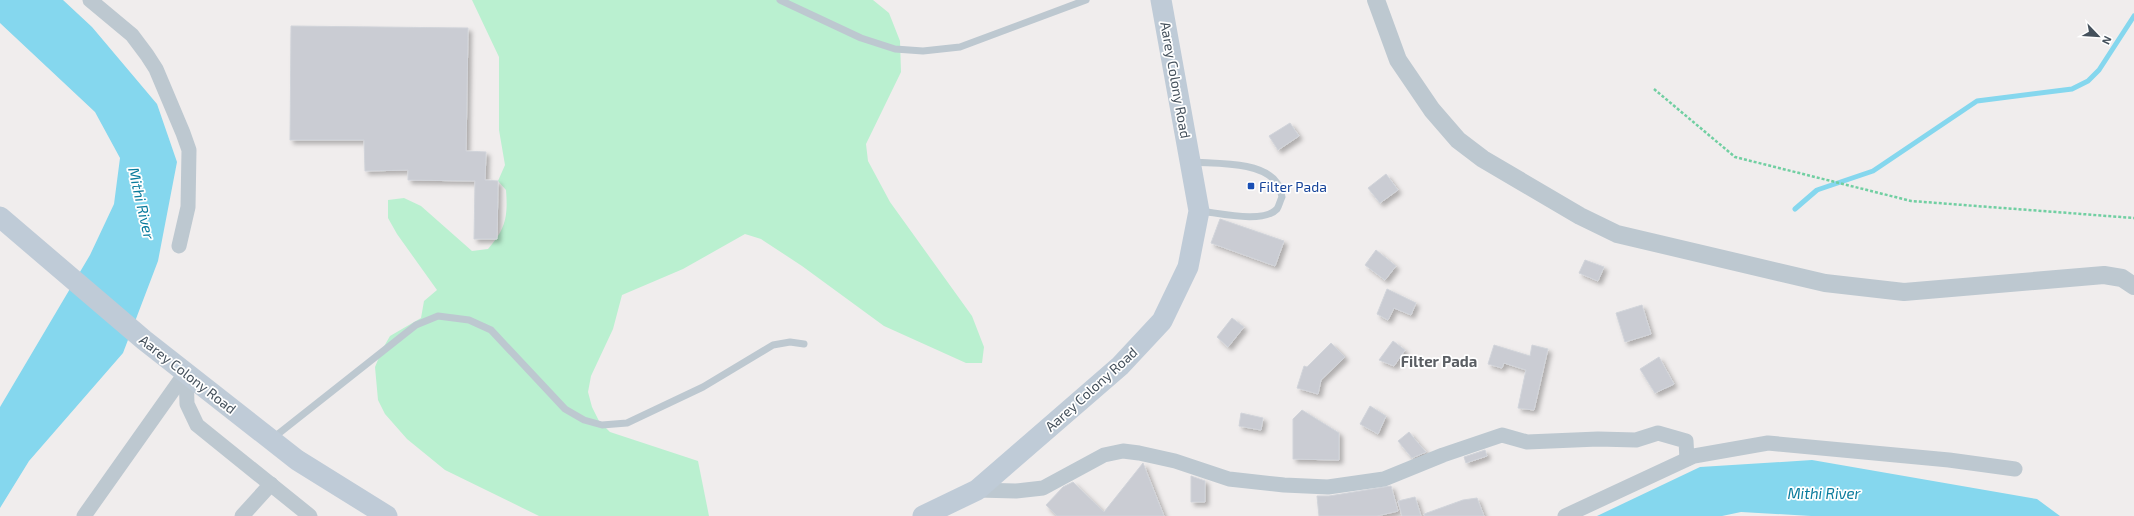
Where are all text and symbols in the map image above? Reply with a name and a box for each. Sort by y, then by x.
north arrow [2078,16,2118,56]
street label: Aarey Colony Road [1157,20,1195,140]
text: N [2100,34,2115,47]
water label: Mithi River [125,165,159,242]
place label: Filter Pada [1259,178,1327,195]
marker: Filter Pada [1246,181,1256,191]
street label: Aarey Colony Road [136,331,240,417]
street label: Aarey Colony Road [1041,343,1141,435]
district label: Filter Pada [1401,352,1477,370]
water label: Mithi River [1787,484,1862,502]

